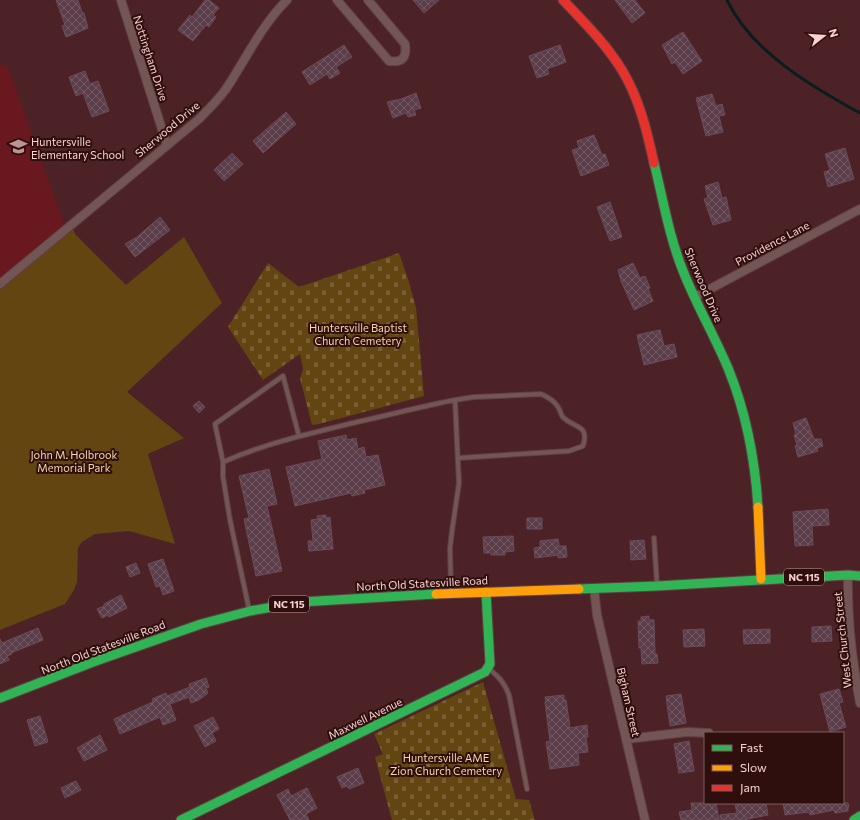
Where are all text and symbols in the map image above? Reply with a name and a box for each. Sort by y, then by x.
street label: Nottingham Drive [131,14,171,103]
north arrow [804,16,844,56]
text: N [827,27,841,39]
street label: Sherwood Drive [132,98,202,160]
place label: Huntersville Elementary School [31,135,124,161]
school or university icon: Huntersville Elementary School [8,137,28,157]
street label: Providence Lane [733,218,811,268]
street label: Sherwood Drive [682,246,726,324]
park label: Huntersville Baptist Church Cemetery [309,321,408,347]
park label: John M. Holbrook Memorial Park [30,448,118,474]
road number: NC 115 [784,569,824,585]
street label: North Old Statesville Road [356,573,488,593]
street label: West Church Street [830,591,854,689]
road number: NC 115 [269,596,309,612]
street label: North Old Statesville Road [39,617,167,677]
street label: Bigham Street [615,666,643,738]
street label: Maxwell Avenue [326,694,404,742]
legend [704,732,844,804]
text: Fast [740,740,763,754]
park label: Huntersville AME Zion Church Cemetery [390,751,502,777]
text: Slow [740,760,767,774]
text: Jam [740,780,760,795]

